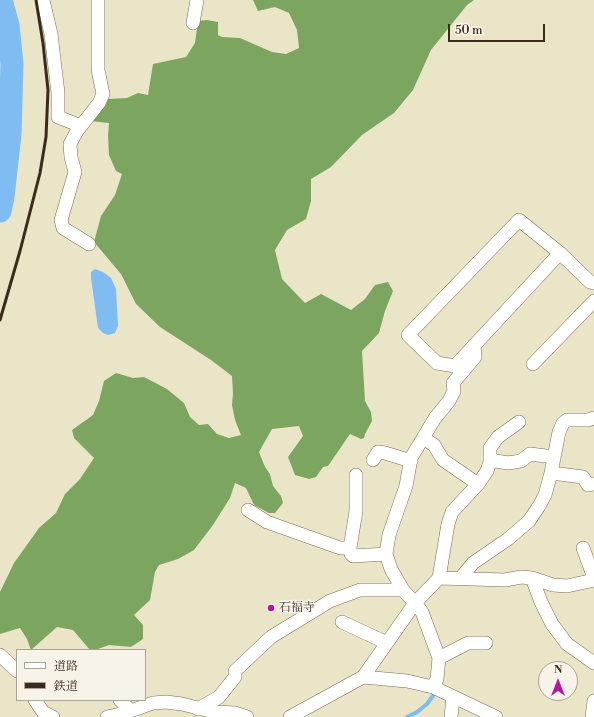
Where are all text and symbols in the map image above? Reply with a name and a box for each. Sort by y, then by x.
scale bar [450,16,547,42]
text: 50 m [455,23,483,38]
place label: 石福寺 [279,601,315,615]
marker: 石福寺 [266,603,276,613]
legend [16,649,146,701]
text: 道路 [54,659,78,674]
north arrow [538,661,578,701]
text: N [554,663,562,677]
text: 鉄道 [54,679,78,694]

